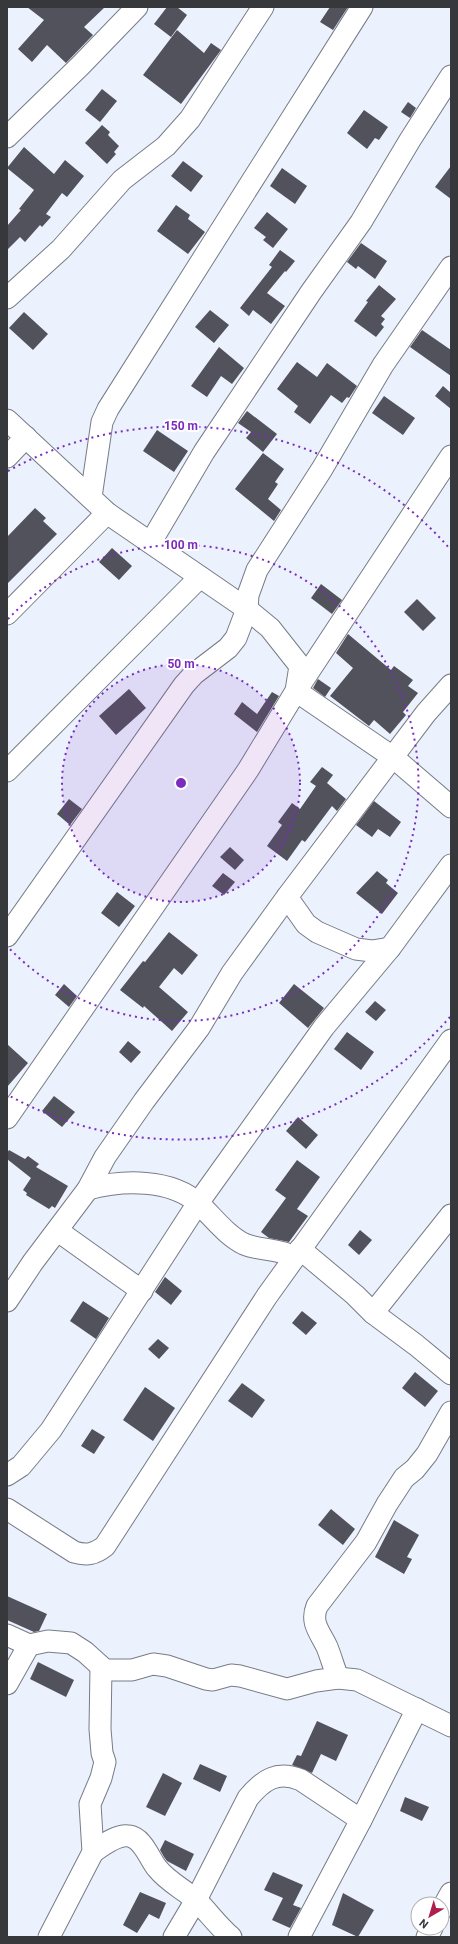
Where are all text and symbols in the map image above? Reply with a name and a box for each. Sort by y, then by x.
text: 150 m [164,419,198,433]
text: 100 m [164,538,198,552]
text: 50 m [167,657,195,671]
centre of rings [174,776,188,790]
north arrow [410,1896,450,1936]
text: N [417,1916,431,1931]

